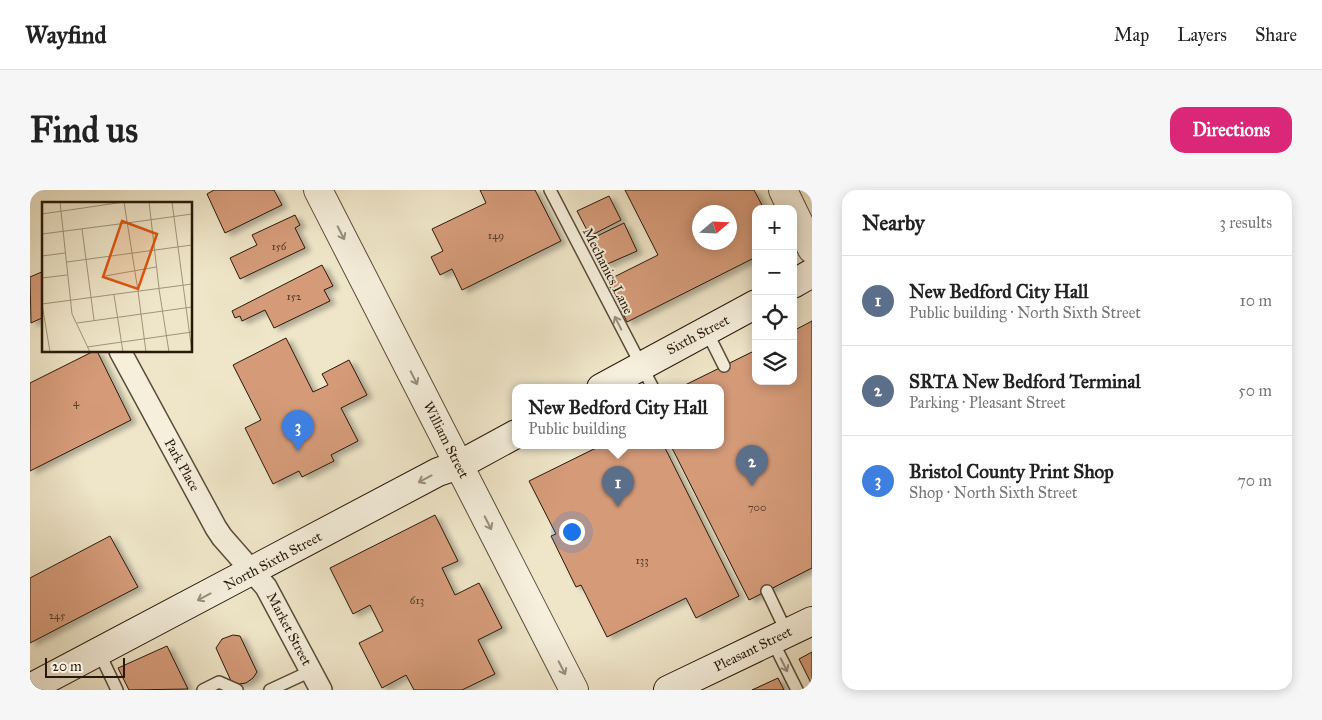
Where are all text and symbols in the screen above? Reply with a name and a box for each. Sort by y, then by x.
text: Wayfind [25,20,107,50]
text: Map [1114,24,1149,46]
text: Layers [1177,24,1227,46]
text: Share [1255,24,1297,46]
button: Directions [1170,107,1292,153]
text: Find us [30,109,138,152]
inset map [42,202,192,352]
north arrow [692,205,737,250]
map controls [752,205,797,385]
button: + [752,205,797,250]
text: Nearby [862,210,925,236]
text: 3 results [1219,213,1272,232]
street label: Mechanics Lane [579,225,637,317]
one-way arrow [336,226,346,241]
house number: 149 [488,229,504,242]
house number: 156 [271,240,287,253]
button: − [752,250,797,295]
text: New Bedford City Hall [909,280,1088,303]
house number: 152 [287,290,302,303]
text: 1 [875,291,881,310]
text: 10 m [1240,291,1272,310]
button: locate [752,295,797,340]
text: Public building · North Sixth Street [909,303,1141,322]
street label: Sixth Street [664,311,732,359]
one-way arrow [613,315,623,330]
button: layers [752,340,797,385]
one-way arrow [410,370,419,385]
text: SRTA New Bedford Terminal [909,370,1141,393]
text: 2 [874,381,882,400]
text: 50 m [1238,381,1272,400]
popup [512,384,724,449]
text: Parking · Pleasant Street [909,393,1066,412]
house number: 4 [73,396,80,409]
text: New Bedford City Hall [528,396,708,419]
street label: William Street [419,399,473,481]
pin: 3 [282,410,314,451]
text: Public building [528,419,626,438]
street label: Park Place [161,436,204,495]
pin: 2 [736,445,768,486]
text: Bristol County Print Shop [909,460,1114,483]
pin: 1 [602,466,634,507]
text: 3 [875,471,881,490]
text: 70 m [1237,471,1272,490]
one-way arrow [418,475,433,484]
text: Shop · North Sixth Street [909,483,1078,502]
house number: 700 [748,501,766,514]
one-way arrow [484,515,493,530]
your location [559,519,585,545]
street label: North Sixth Street [221,528,325,594]
house number: 133 [635,554,649,567]
street label: Market Street [263,589,315,669]
one-way arrow [197,592,212,602]
house number: 613 [410,594,424,607]
house number: 245 [49,609,65,622]
street label: Pleasant Street [711,623,795,675]
scale bar [45,655,125,678]
one-way arrow [780,657,789,672]
text: 20 m [52,658,82,675]
one-way arrow [557,660,567,675]

